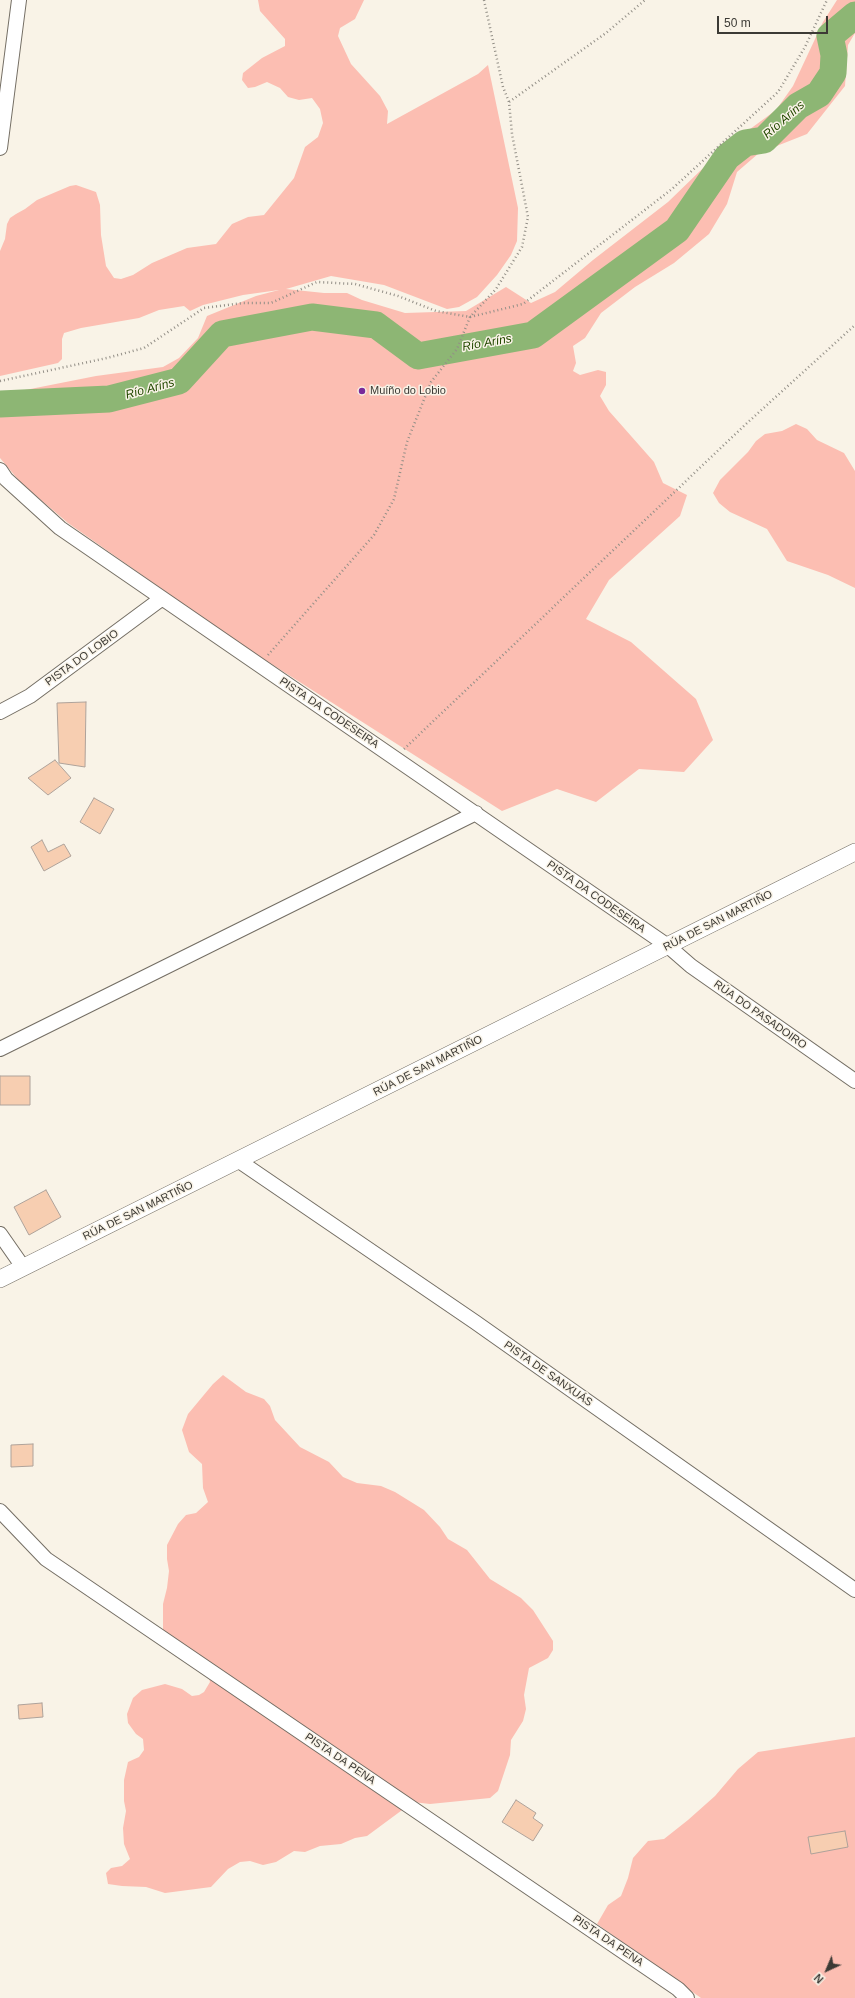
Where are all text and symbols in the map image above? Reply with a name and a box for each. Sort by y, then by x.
scale bar [719,8,830,34]
text: 50 m [724,16,751,30]
water label: Río Aríns [760,98,808,142]
water label: Río Aríns [461,332,513,354]
water label: Río Aríns [124,376,176,402]
place label: Muíño do Lobio [370,384,446,398]
marker: Muíño do Lobio [357,386,367,396]
street label: PISTA DO LOBIO [43,627,121,689]
street label: PISTA DA CODESEIRA [277,675,381,751]
street label: PISTA DA CODESEIRA [544,858,648,936]
street label: RÚA DE SAN MARTIÑO [661,888,775,954]
street label: RÚA DO PASADOIRO [711,978,809,1052]
street label: RÚA DE SAN MARTIÑO [371,1033,485,1099]
street label: RÚA DE SAN MARTIÑO [81,1179,195,1243]
street label: PISTA DE SANXUÁS [501,1338,595,1410]
street label: PISTA DA PENA [302,1731,378,1787]
street label: PISTA DA PENA [570,1913,646,1969]
north arrow [807,1950,847,1990]
text: N [812,1972,826,1986]

